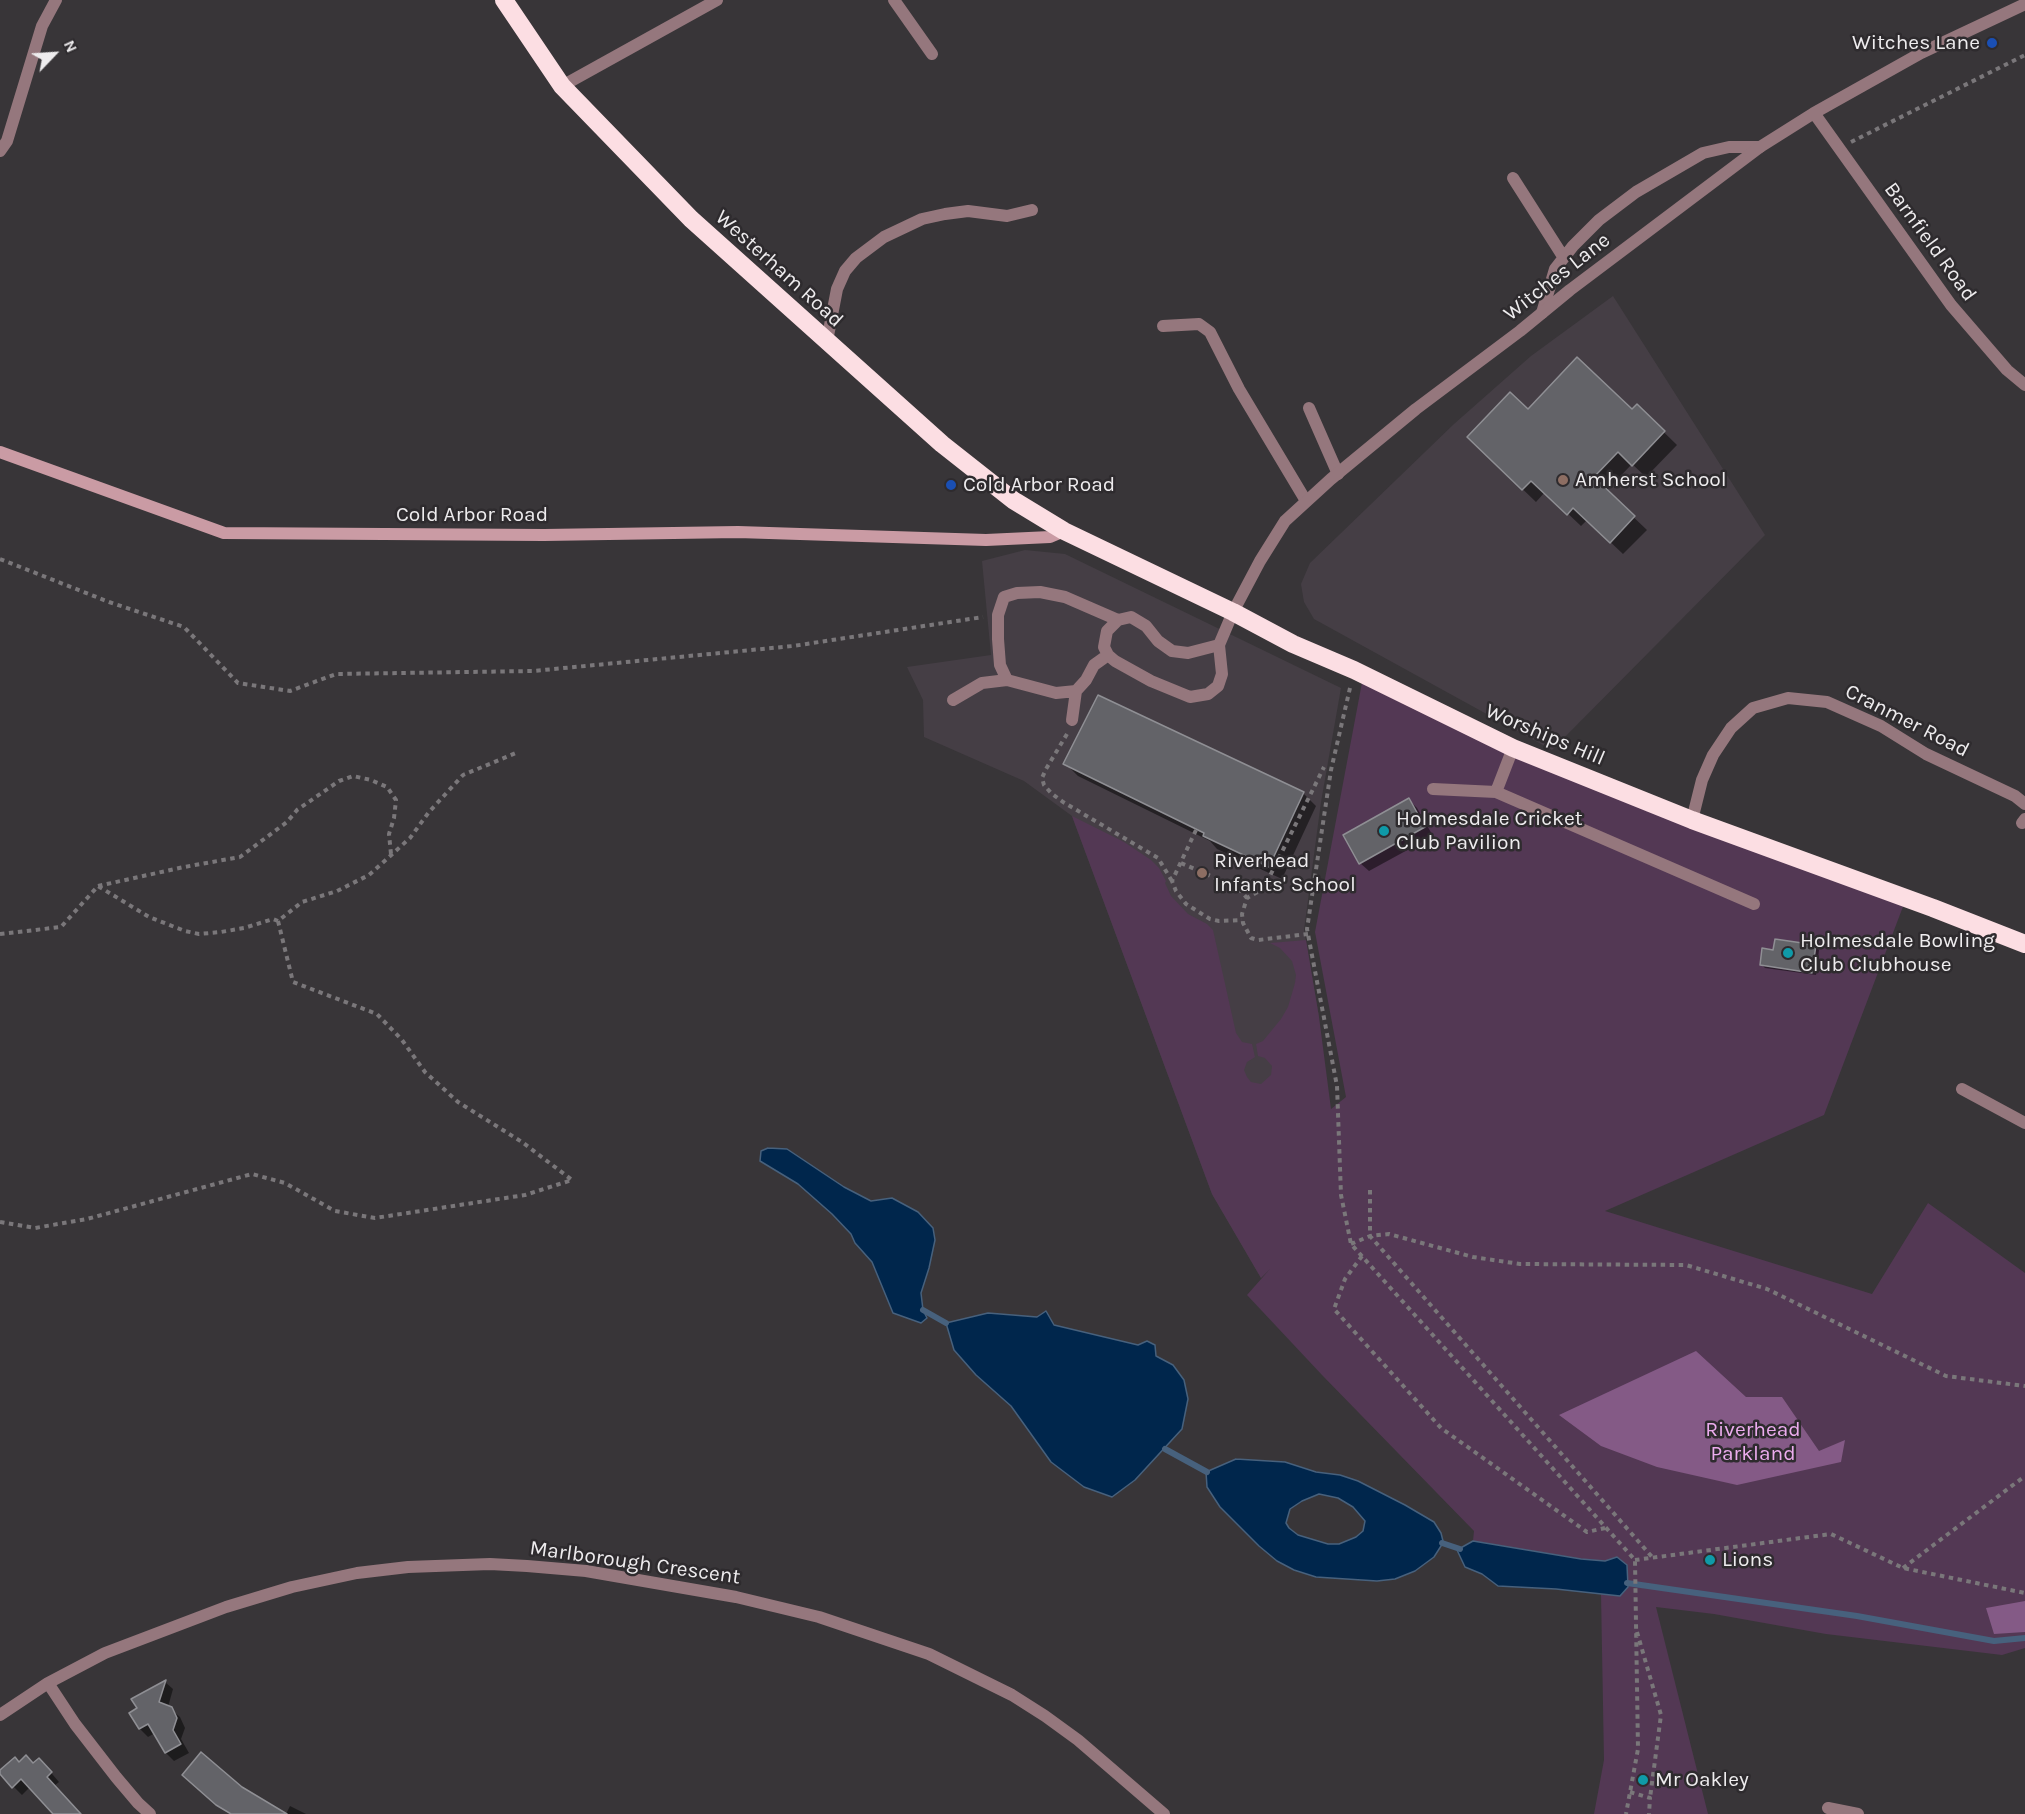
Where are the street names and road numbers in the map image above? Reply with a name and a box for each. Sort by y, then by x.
street label: Barnfield Road [1878,178,1982,306]
street label: Westerham Road [710,205,848,333]
street label: Witches Lane [1499,228,1615,326]
street label: Cold Arbor Road [396,502,548,528]
street label: Cranmer Road [1841,679,1973,763]
street label: Worships Hill [1481,698,1609,772]
street label: Marlborough Crescent [528,1536,742,1590]

